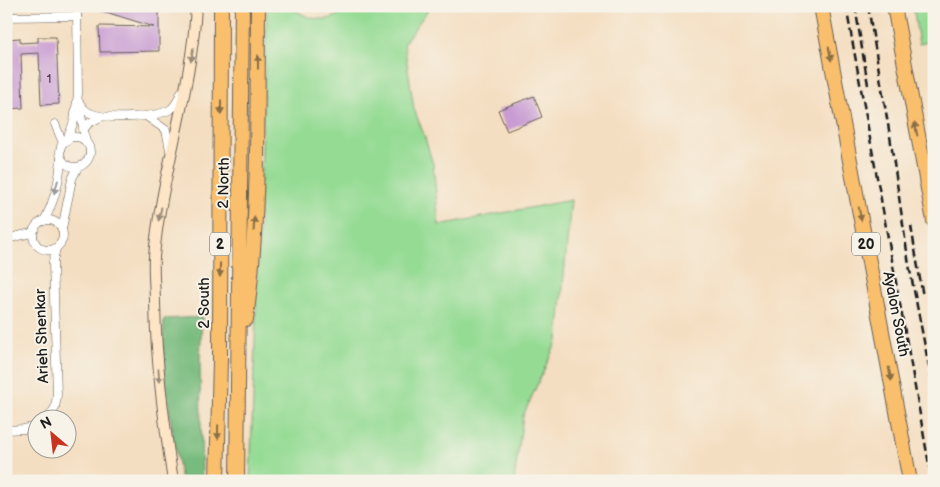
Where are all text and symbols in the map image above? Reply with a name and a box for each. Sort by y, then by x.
one-way arrow [187,47,195,63]
one-way arrow [826,47,834,62]
one-way arrow [254,53,262,69]
house number: 1 [47,72,51,87]
one-way arrow [217,100,225,116]
one-way arrow [912,120,920,136]
street label: 2 North [214,157,234,209]
one-way arrow [52,179,60,194]
one-way arrow [857,206,865,222]
one-way arrow [156,207,164,223]
one-way arrow [250,216,258,232]
road number: 2 [210,232,230,255]
road number: 20 [852,232,880,255]
one-way arrow [216,262,224,278]
street label: Ayalon South [878,270,914,358]
street label: 2 South [195,277,214,329]
street label: Arieh Shenkar [31,288,53,384]
one-way arrow [887,366,895,382]
one-way arrow [155,368,163,384]
north arrow [28,410,78,460]
text: N [37,413,55,433]
one-way arrow [214,425,222,441]

